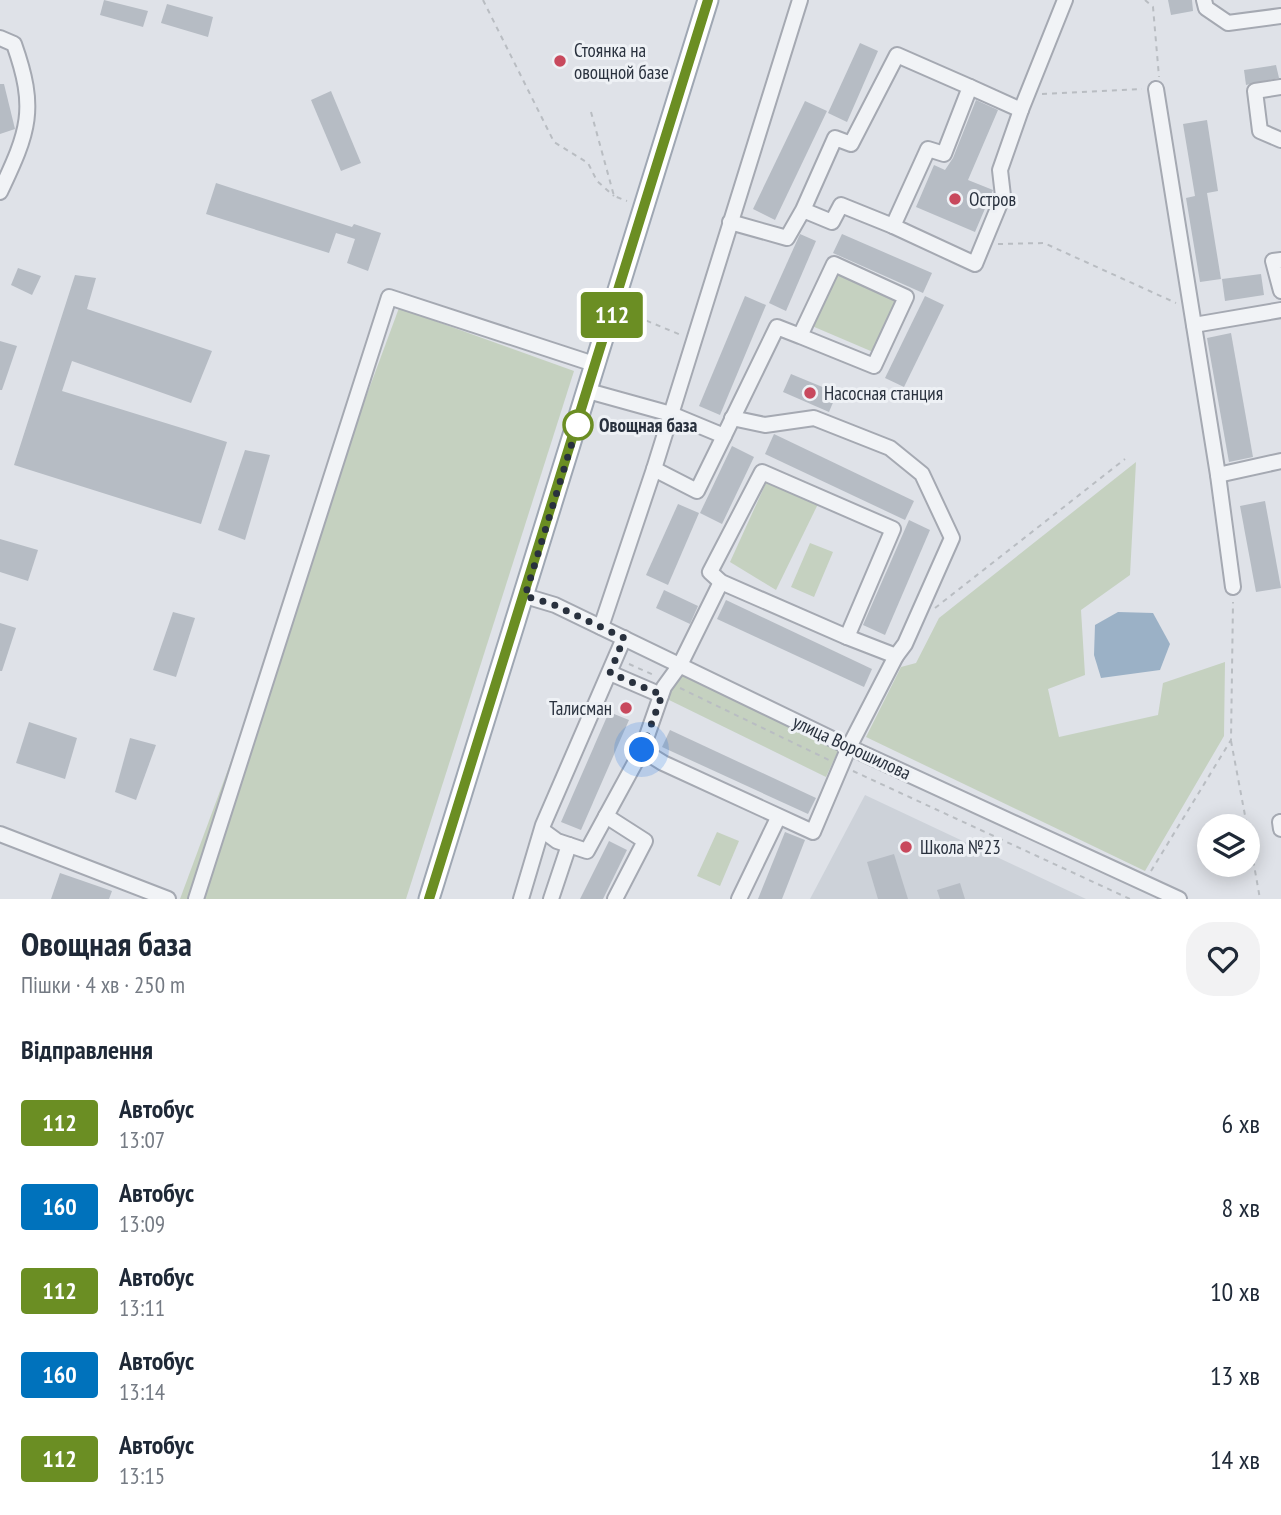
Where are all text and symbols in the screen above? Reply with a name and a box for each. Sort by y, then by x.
place label: Стоянка на овощной базе [574,38,669,84]
marker: Стоянка на овощной базе [552,53,568,69]
place label: Остров [969,187,1016,211]
marker: Остров [947,191,963,207]
line badge: 112 [572,292,652,338]
text: 112 [595,299,629,330]
place label: Насосная станция [824,381,943,405]
marker: Насосная станция [802,385,818,401]
marker: Овощная база [563,410,593,440]
place label: Овощная база [599,413,698,437]
place label: Талисман [549,696,612,720]
marker: Талисман [618,700,634,716]
street label: улица Ворошилова [789,709,915,785]
your location [624,732,659,767]
map controls [1197,814,1260,877]
button: layers [1197,814,1260,877]
place label: Школа №23 [920,835,1001,859]
marker: Школа №23 [898,839,914,855]
text: Овощная база [21,922,192,965]
button: heart [1186,922,1260,996]
text: Пішки · 4 хв · 250 m [21,970,185,999]
text: Відправлення [21,1033,153,1066]
text: Автобус [119,1092,194,1125]
text: 112 [42,1107,77,1138]
text: 6 хв [1222,1107,1260,1140]
text: 13:07 [119,1125,165,1154]
text: Автобус [119,1176,194,1209]
text: 160 [42,1191,77,1222]
text: 8 хв [1222,1191,1260,1224]
text: 13:09 [119,1209,165,1238]
text: Автобус [119,1260,194,1293]
text: 112 [42,1275,77,1306]
text: 10 хв [1210,1275,1260,1308]
text: 13:11 [119,1293,165,1322]
text: Автобус [119,1344,194,1377]
text: 160 [42,1359,77,1390]
text: 13 хв [1210,1359,1260,1392]
text: 13:14 [119,1377,165,1406]
text: Автобус [119,1428,194,1461]
text: 112 [42,1443,77,1474]
text: 14 хв [1210,1443,1260,1476]
text: 13:15 [119,1461,165,1490]

